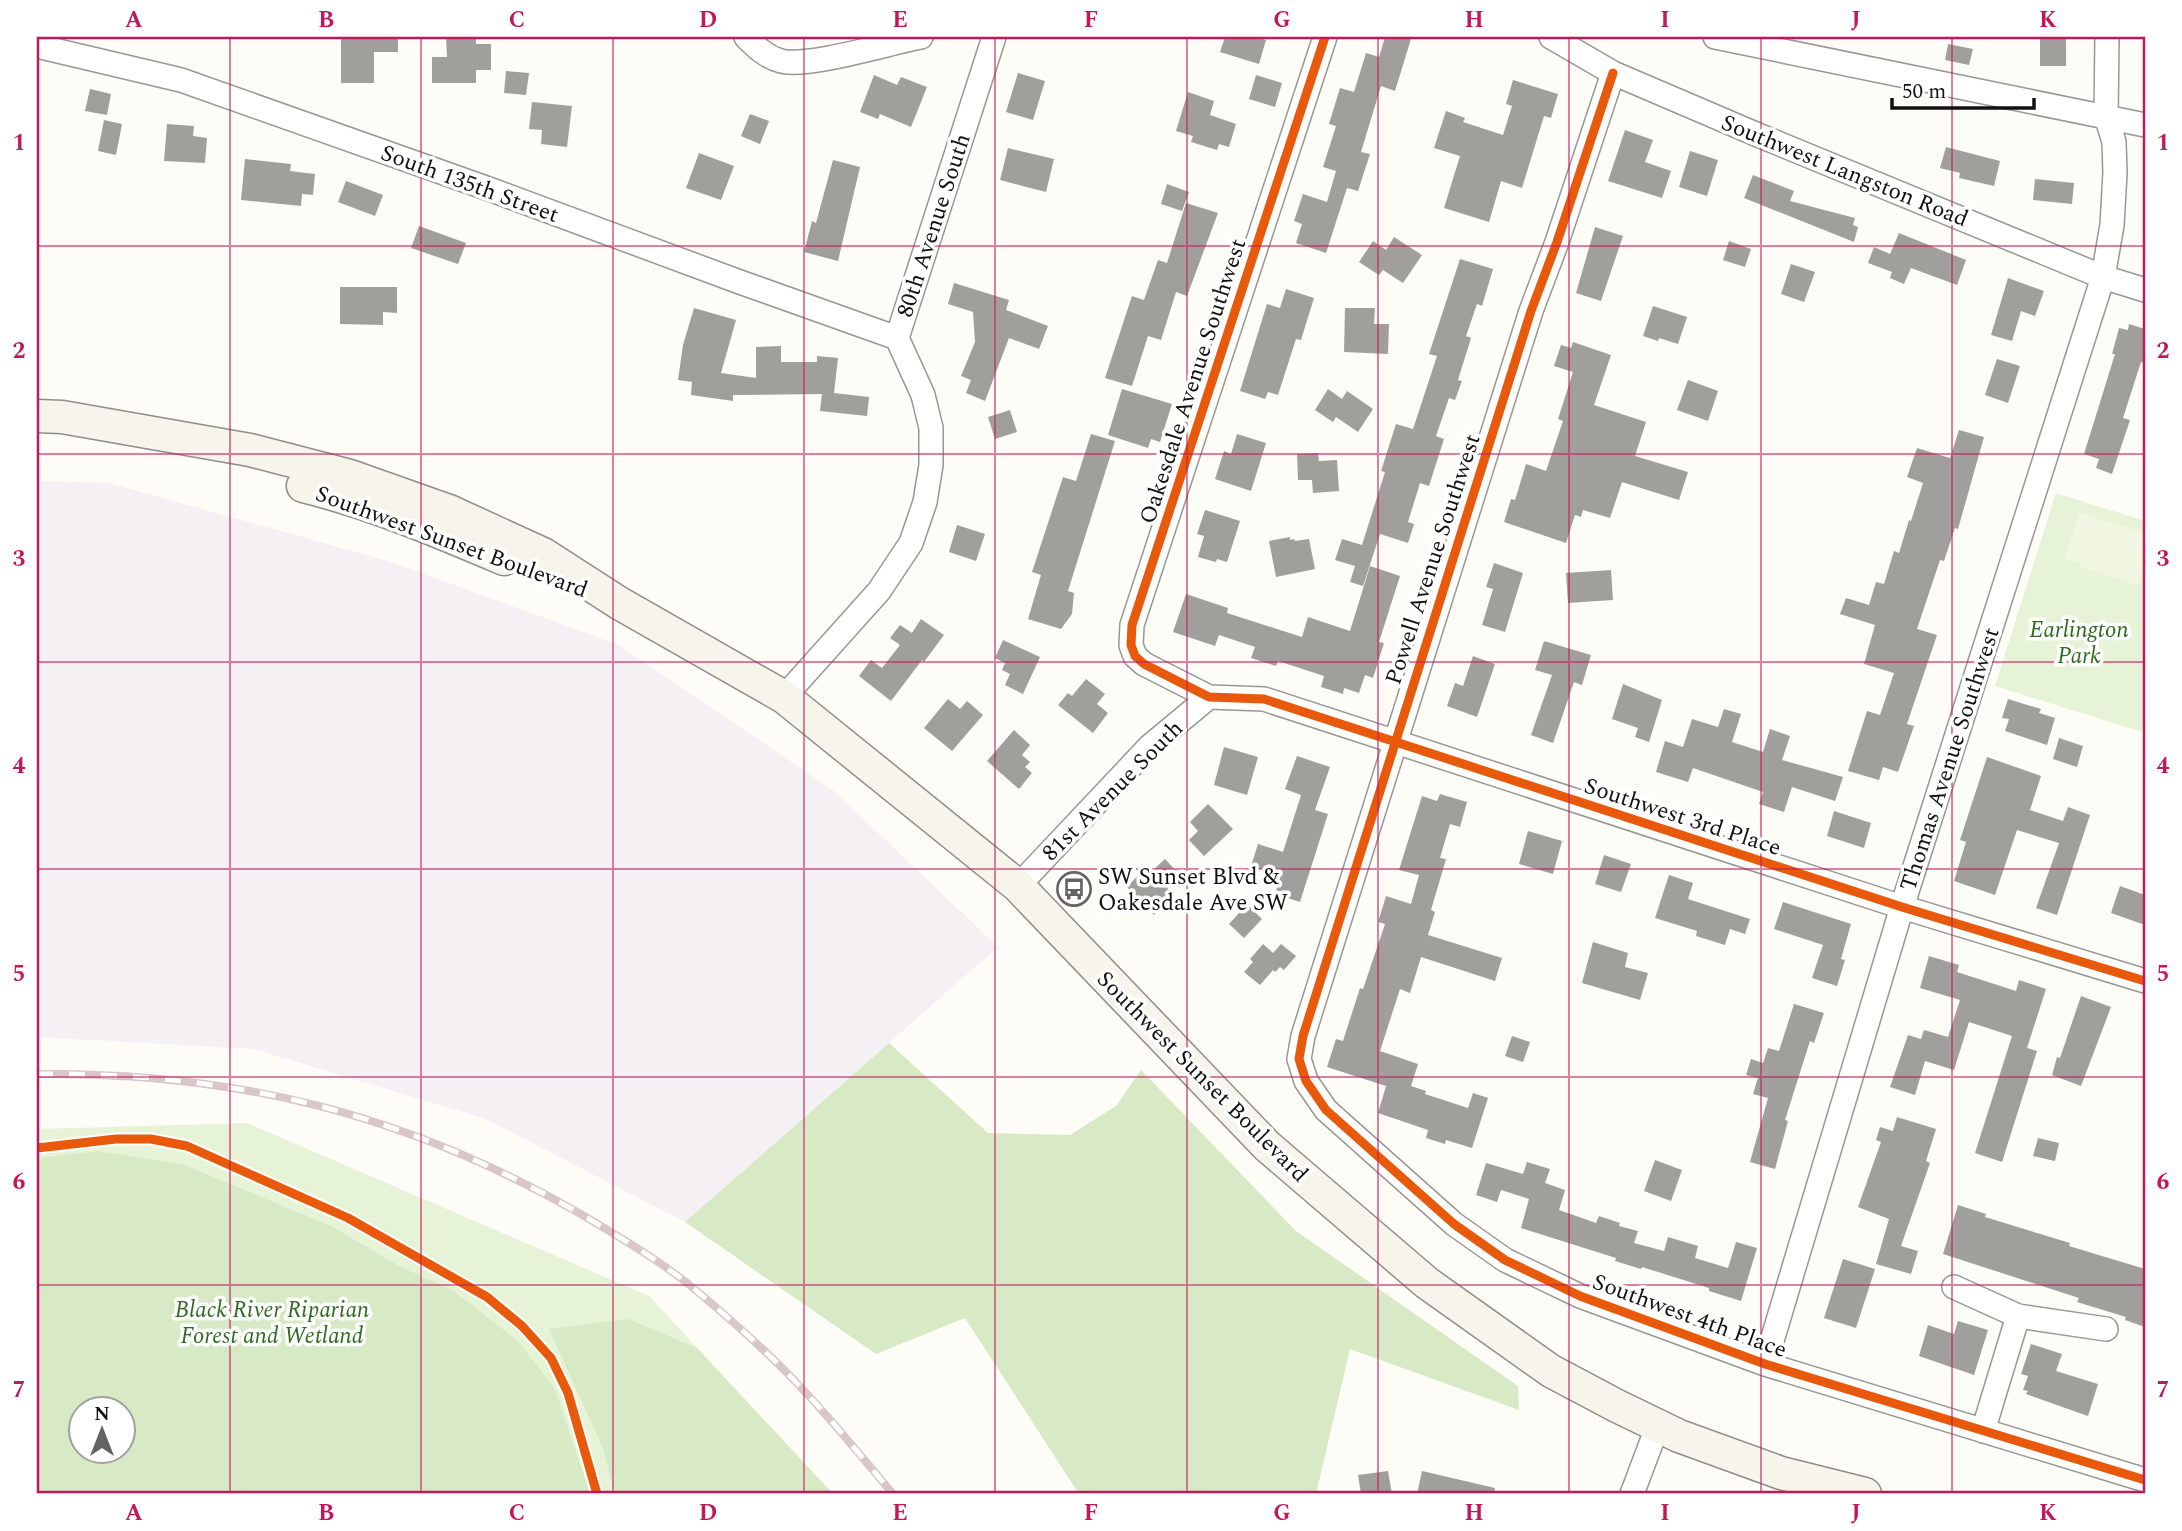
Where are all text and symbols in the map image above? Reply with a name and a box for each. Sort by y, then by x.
text: A [125,3,143,38]
text: B [318,3,334,38]
text: C [509,3,525,38]
text: D [699,3,717,38]
text: E [892,3,908,38]
text: F [1084,3,1098,38]
text: G [1273,3,1291,38]
text: H [1464,3,1484,38]
text: I [1660,3,1670,38]
text: J [1851,3,1861,38]
text: K [2039,3,2057,38]
scale bar [1892,66,2033,110]
text: 50 m [1902,76,1946,108]
street label: Southwest Langston Road [1716,106,1973,237]
text: 1 [13,126,25,161]
text: 1 [2157,126,2169,161]
street label: 80th Avenue South [888,129,981,322]
street label: South 135th Street [375,136,564,233]
street label: Oakesdale Avenue Southwest [1131,234,1256,529]
text: 2 [13,334,26,369]
text: 2 [2157,334,2170,369]
street label: Powell Avenue Southwest [1376,430,1490,689]
street label: Southwest Sunset Boulevard [310,477,593,608]
text: 3 [13,542,26,577]
text: 3 [2157,542,2170,577]
park label: Earlington Park [2029,613,2129,674]
street label: Thomas Avenue Southwest [1891,623,2010,896]
street label: 81st Avenue South [1034,712,1192,870]
text: 4 [13,749,26,784]
text: 4 [2157,749,2170,784]
street label: Southwest 3rd Place [1579,769,1786,866]
place label: SW Sunset Blvd & Oakesdale Ave SW [1098,860,1288,921]
bus stop icon: SW Sunset Blvd & Oakesdale Ave SW [1055,870,1093,908]
text: 5 [13,957,25,992]
text: 5 [2157,957,2169,992]
street label: Southwest Sunset Boulevard [1088,963,1316,1191]
text: 6 [13,1165,26,1200]
text: 6 [2157,1165,2170,1200]
street label: Southwest 4th Place [1587,1265,1792,1368]
park label: Black River Riparian Forest and Wetland [175,1293,369,1354]
text: 7 [13,1373,25,1408]
text: 7 [2157,1373,2169,1408]
north arrow [66,1394,136,1464]
text: N [94,1400,110,1429]
text: A [125,1496,143,1531]
text: B [318,1496,334,1531]
text: C [509,1496,525,1531]
text: D [699,1496,717,1531]
text: E [892,1496,908,1531]
text: F [1084,1496,1098,1531]
text: G [1273,1496,1291,1531]
text: H [1464,1496,1484,1531]
text: I [1660,1496,1670,1531]
text: J [1851,1496,1861,1531]
text: K [2039,1496,2057,1531]

